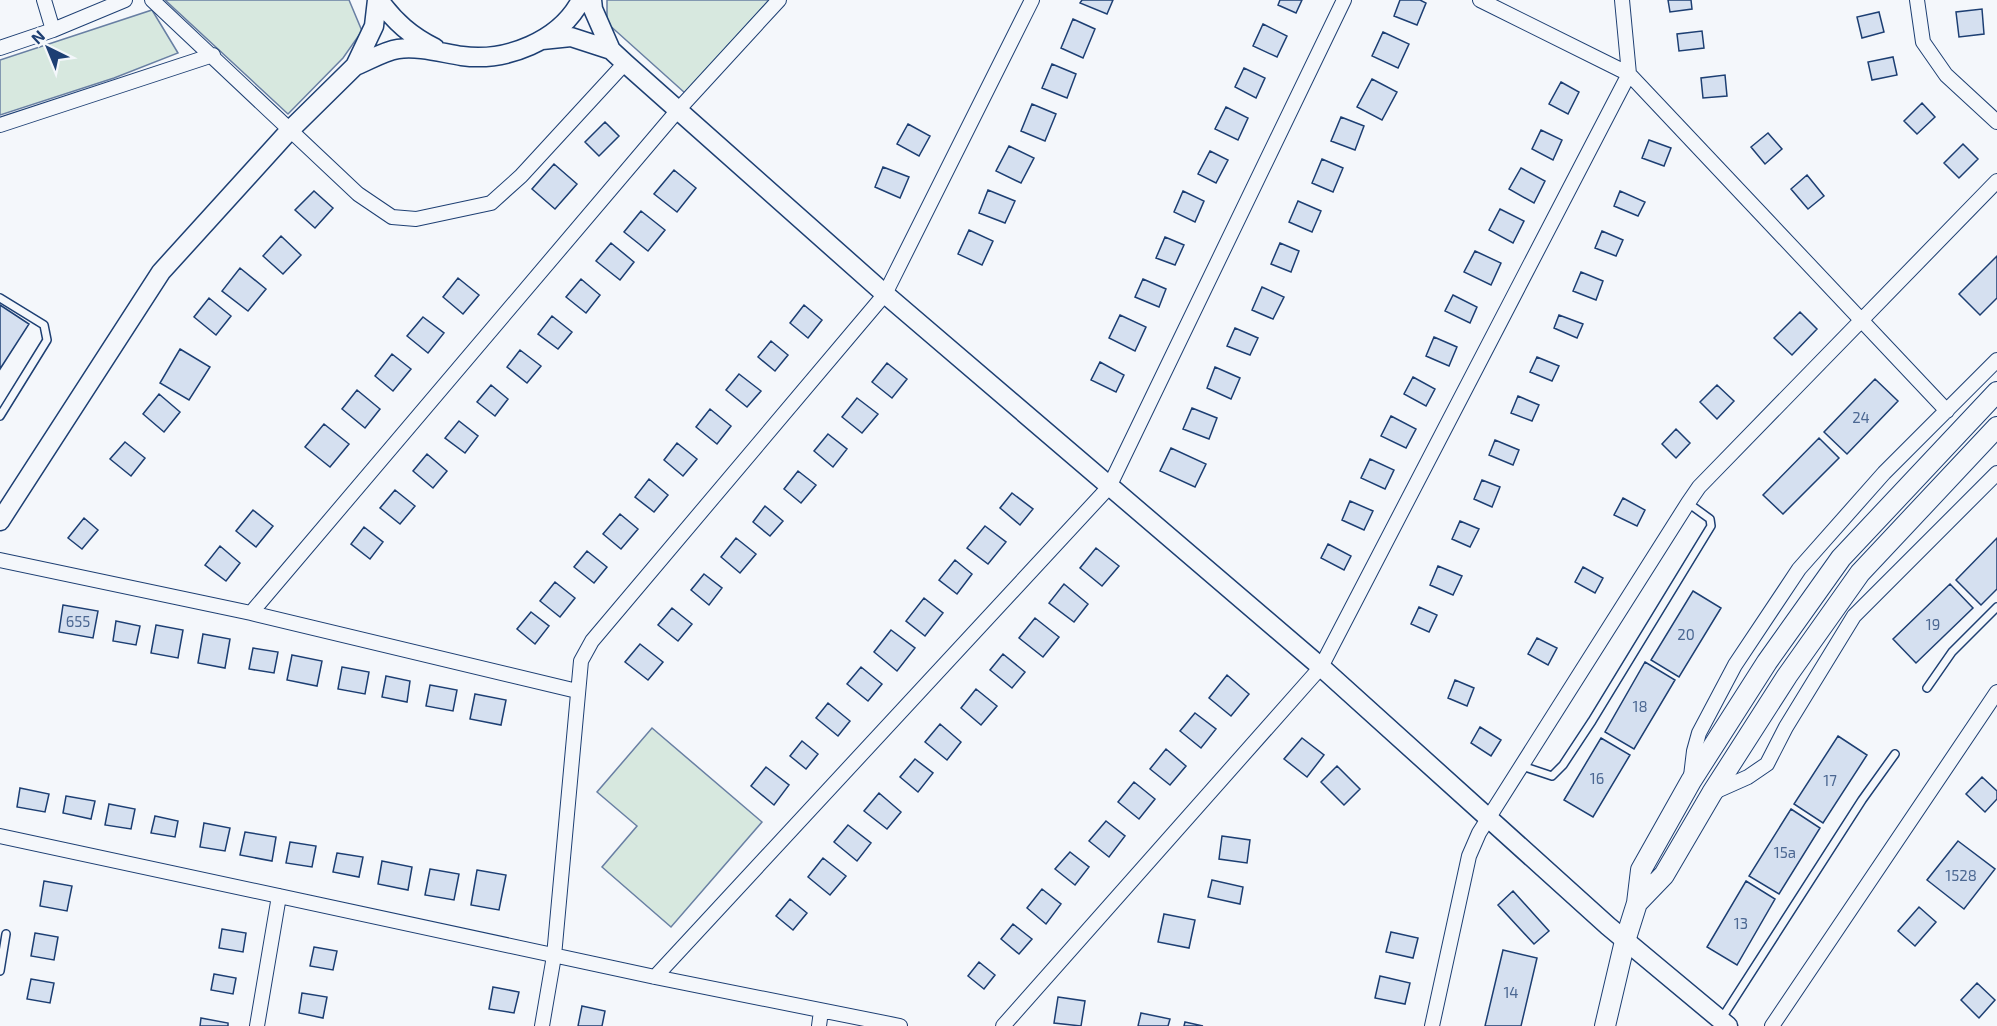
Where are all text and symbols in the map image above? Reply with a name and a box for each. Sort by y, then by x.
north arrow [18,18,78,78]
text: N [27,26,48,48]
house number: 24 [1852,408,1870,426]
house number: 655 [66,612,90,630]
house number: 19 [1926,615,1940,633]
house number: 20 [1677,625,1695,643]
house number: 18 [1632,697,1648,715]
house number: 16 [1590,769,1604,787]
house number: 17 [1823,771,1837,789]
house number: 15а [1774,843,1796,861]
house number: 1528 [1945,866,1977,884]
house number: 13 [1734,914,1748,932]
house number: 14 [1503,983,1519,1001]

